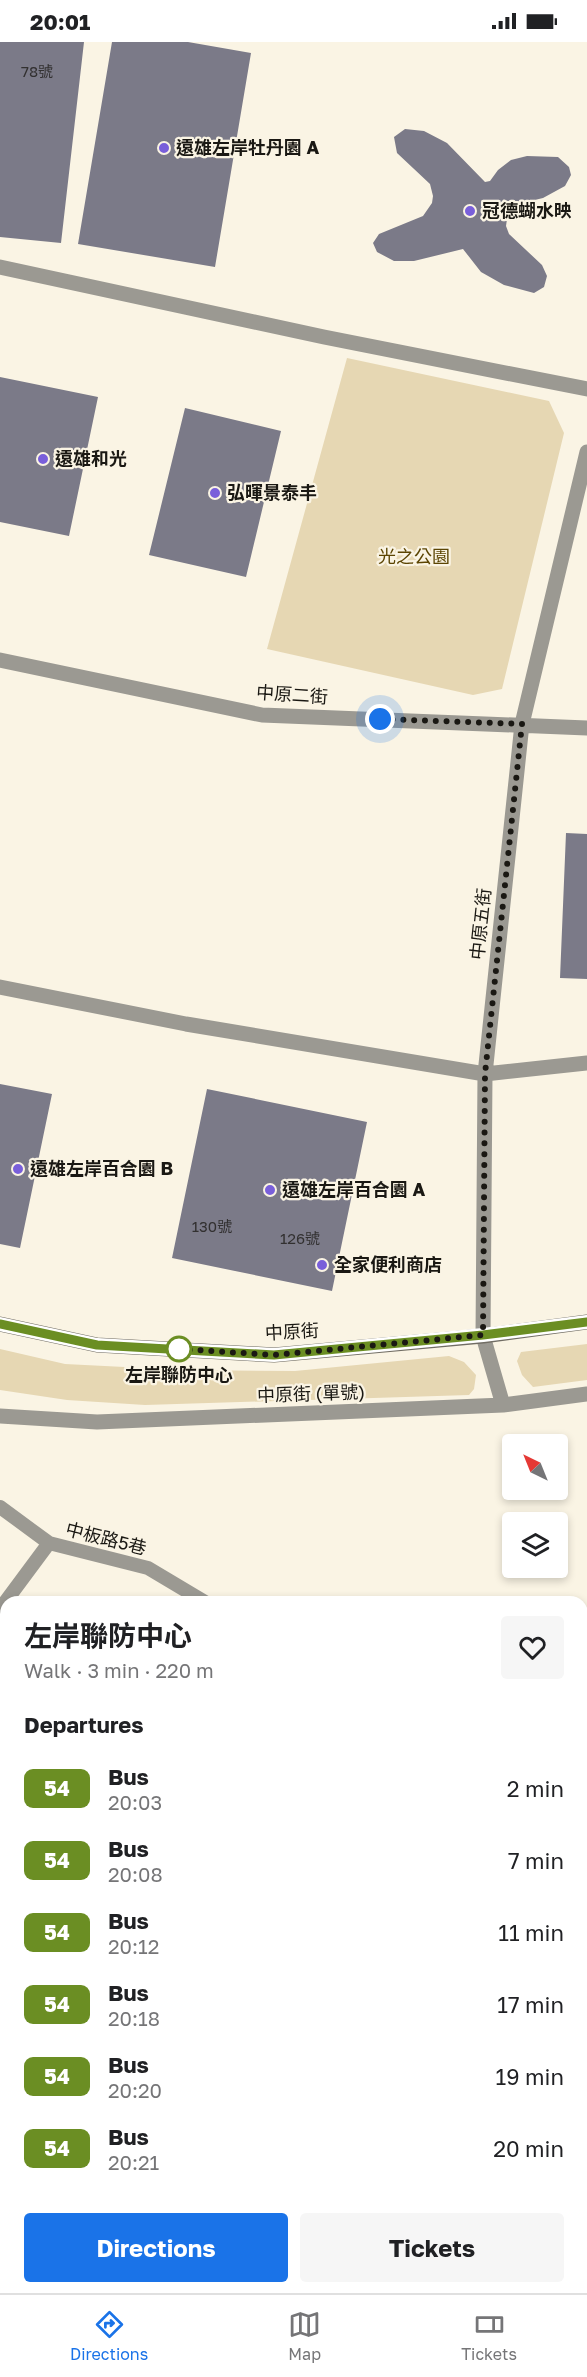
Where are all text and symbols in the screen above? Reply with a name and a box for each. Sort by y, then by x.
text: 20:01 [30,8,90,35]
house number: 78號 [21,62,53,80]
place label: 遠雄左岸牡丹園 A [176,136,319,158]
marker: 遠雄左岸牡丹園 A [157,141,171,155]
place label: 冠德蝴水映 [482,199,572,221]
marker: 冠德蝴水映 [463,204,477,218]
place label: 遠雄和光 [55,447,127,469]
marker: 遠雄和光 [36,452,50,466]
place label: 弘暉景泰丰 [227,481,317,503]
marker: 弘暉景泰丰 [208,486,222,500]
park label: 光之公園 [378,545,450,567]
street label: 中原二街 [255,681,329,707]
your location [365,704,395,734]
street label: 中原五街 [465,887,495,961]
place label: 遠雄左岸百合園 B [30,1157,173,1179]
marker: 遠雄左岸百合園 B [11,1162,25,1176]
place label: 遠雄左岸百合園 A [282,1178,425,1200]
marker: 遠雄左岸百合園 A [263,1183,277,1197]
house number: 130號 [192,1217,232,1235]
house number: 126號 [280,1229,320,1247]
place label: 全家便利商店 [334,1253,442,1275]
marker: 全家便利商店 [315,1258,329,1272]
street label: 中原街 [264,1319,319,1343]
marker: 左岸聯防中心 [166,1336,192,1362]
place label: 左岸聯防中心 [125,1363,233,1385]
street label: 中原街 (單號) [257,1380,365,1406]
north arrow [502,1434,568,1500]
map controls [502,1434,568,1578]
button: layers [502,1512,568,1578]
street label: 中板路5巷 [64,1517,149,1559]
button: heart [501,1616,564,1679]
text: 左岸聯防中心 [24,1619,192,1652]
text: Walk · 3 min · 220 m [24,1658,214,1682]
text: Departures [24,1711,143,1738]
text: Bus [108,1763,149,1790]
text: 54 [44,1775,70,1801]
text: 2 min [507,1775,564,1802]
text: 20:03 [108,1790,162,1814]
text: Bus [108,1835,149,1862]
text: 54 [44,1847,70,1873]
text: 7 min [508,1847,564,1874]
text: 20:08 [108,1862,163,1886]
text: Bus [108,1907,149,1934]
text: 54 [44,1919,70,1945]
text: 11 min [498,1919,564,1946]
text: 20:12 [108,1934,159,1958]
text: Bus [108,1979,149,2006]
text: 54 [44,1991,70,2017]
text: 17 min [497,1991,564,2018]
text: 20:18 [108,2006,160,2030]
text: Bus [108,2051,149,2078]
text: 54 [44,2063,70,2089]
text: 19 min [496,2063,564,2090]
text: 20:20 [108,2078,162,2102]
text: Bus [108,2123,149,2150]
text: 54 [44,2135,70,2161]
text: 20 min [493,2135,564,2162]
text: 20:21 [108,2150,159,2174]
button: Directions [24,2213,288,2282]
button: Tickets [300,2213,564,2282]
tab: Directions [70,2308,148,2364]
tab: Map [288,2308,321,2364]
tab: Tickets [461,2308,517,2364]

